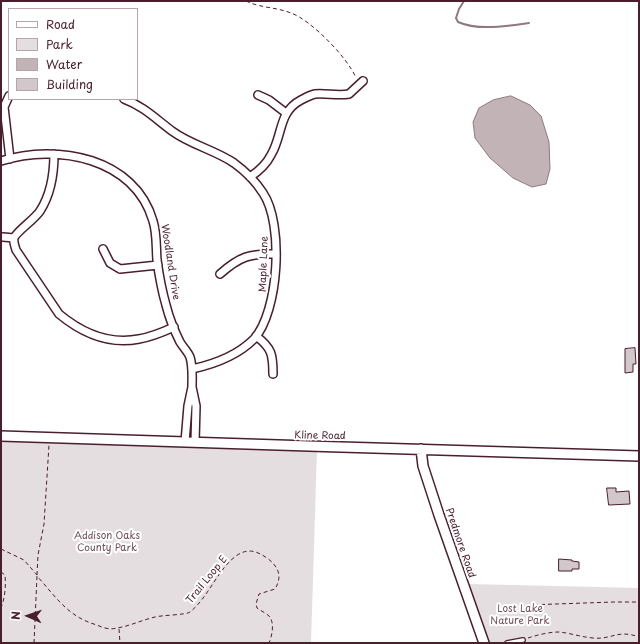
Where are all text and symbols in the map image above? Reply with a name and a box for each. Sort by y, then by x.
legend [8,8,138,100]
text: Road [46,15,75,33]
text: Park [46,35,73,53]
text: Water [46,55,82,73]
text: Building [46,75,93,93]
street label: Woodland Drive [158,223,182,301]
street label: Maple Lane [257,236,271,292]
street label: Kline Road [294,430,346,442]
street label: Predmore Road [442,506,478,580]
park label: Addison Oaks County Park [74,530,140,554]
street label: Trail Loop E [184,554,230,606]
north arrow [8,596,48,636]
park label: Lost Lake Nature Park [490,603,550,626]
text: N [7,611,24,620]

